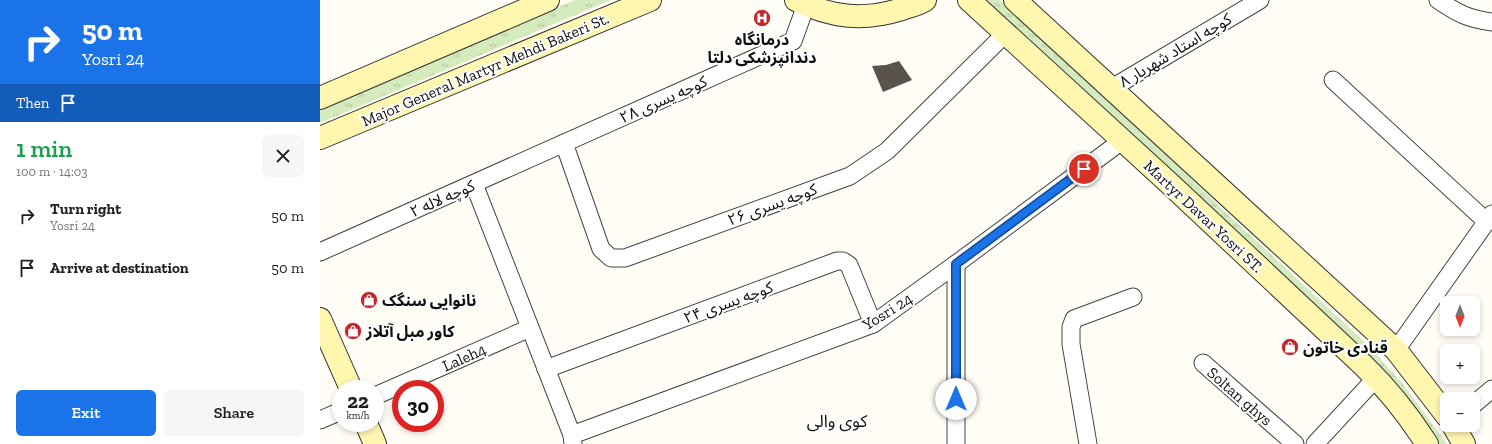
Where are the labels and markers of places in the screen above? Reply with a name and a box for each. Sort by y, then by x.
hospital icon: درمانگاه دندانپزشکی دلتا [752,8,772,28]
place label: درمانگاه دندانپزشکی دلتا [708,30,816,68]
pin [1067,152,1101,186]
shop icon: نانوایی سنگک [359,290,379,310]
place label: نانوایی سنگک [382,291,476,310]
shop icon: کاور مبل آتلاز [343,321,363,341]
place label: کاور مبل آتلاز [365,322,455,341]
shop icon: قنادی خاتون [1280,337,1300,357]
place label: قنادی خاتون [1303,338,1388,357]

